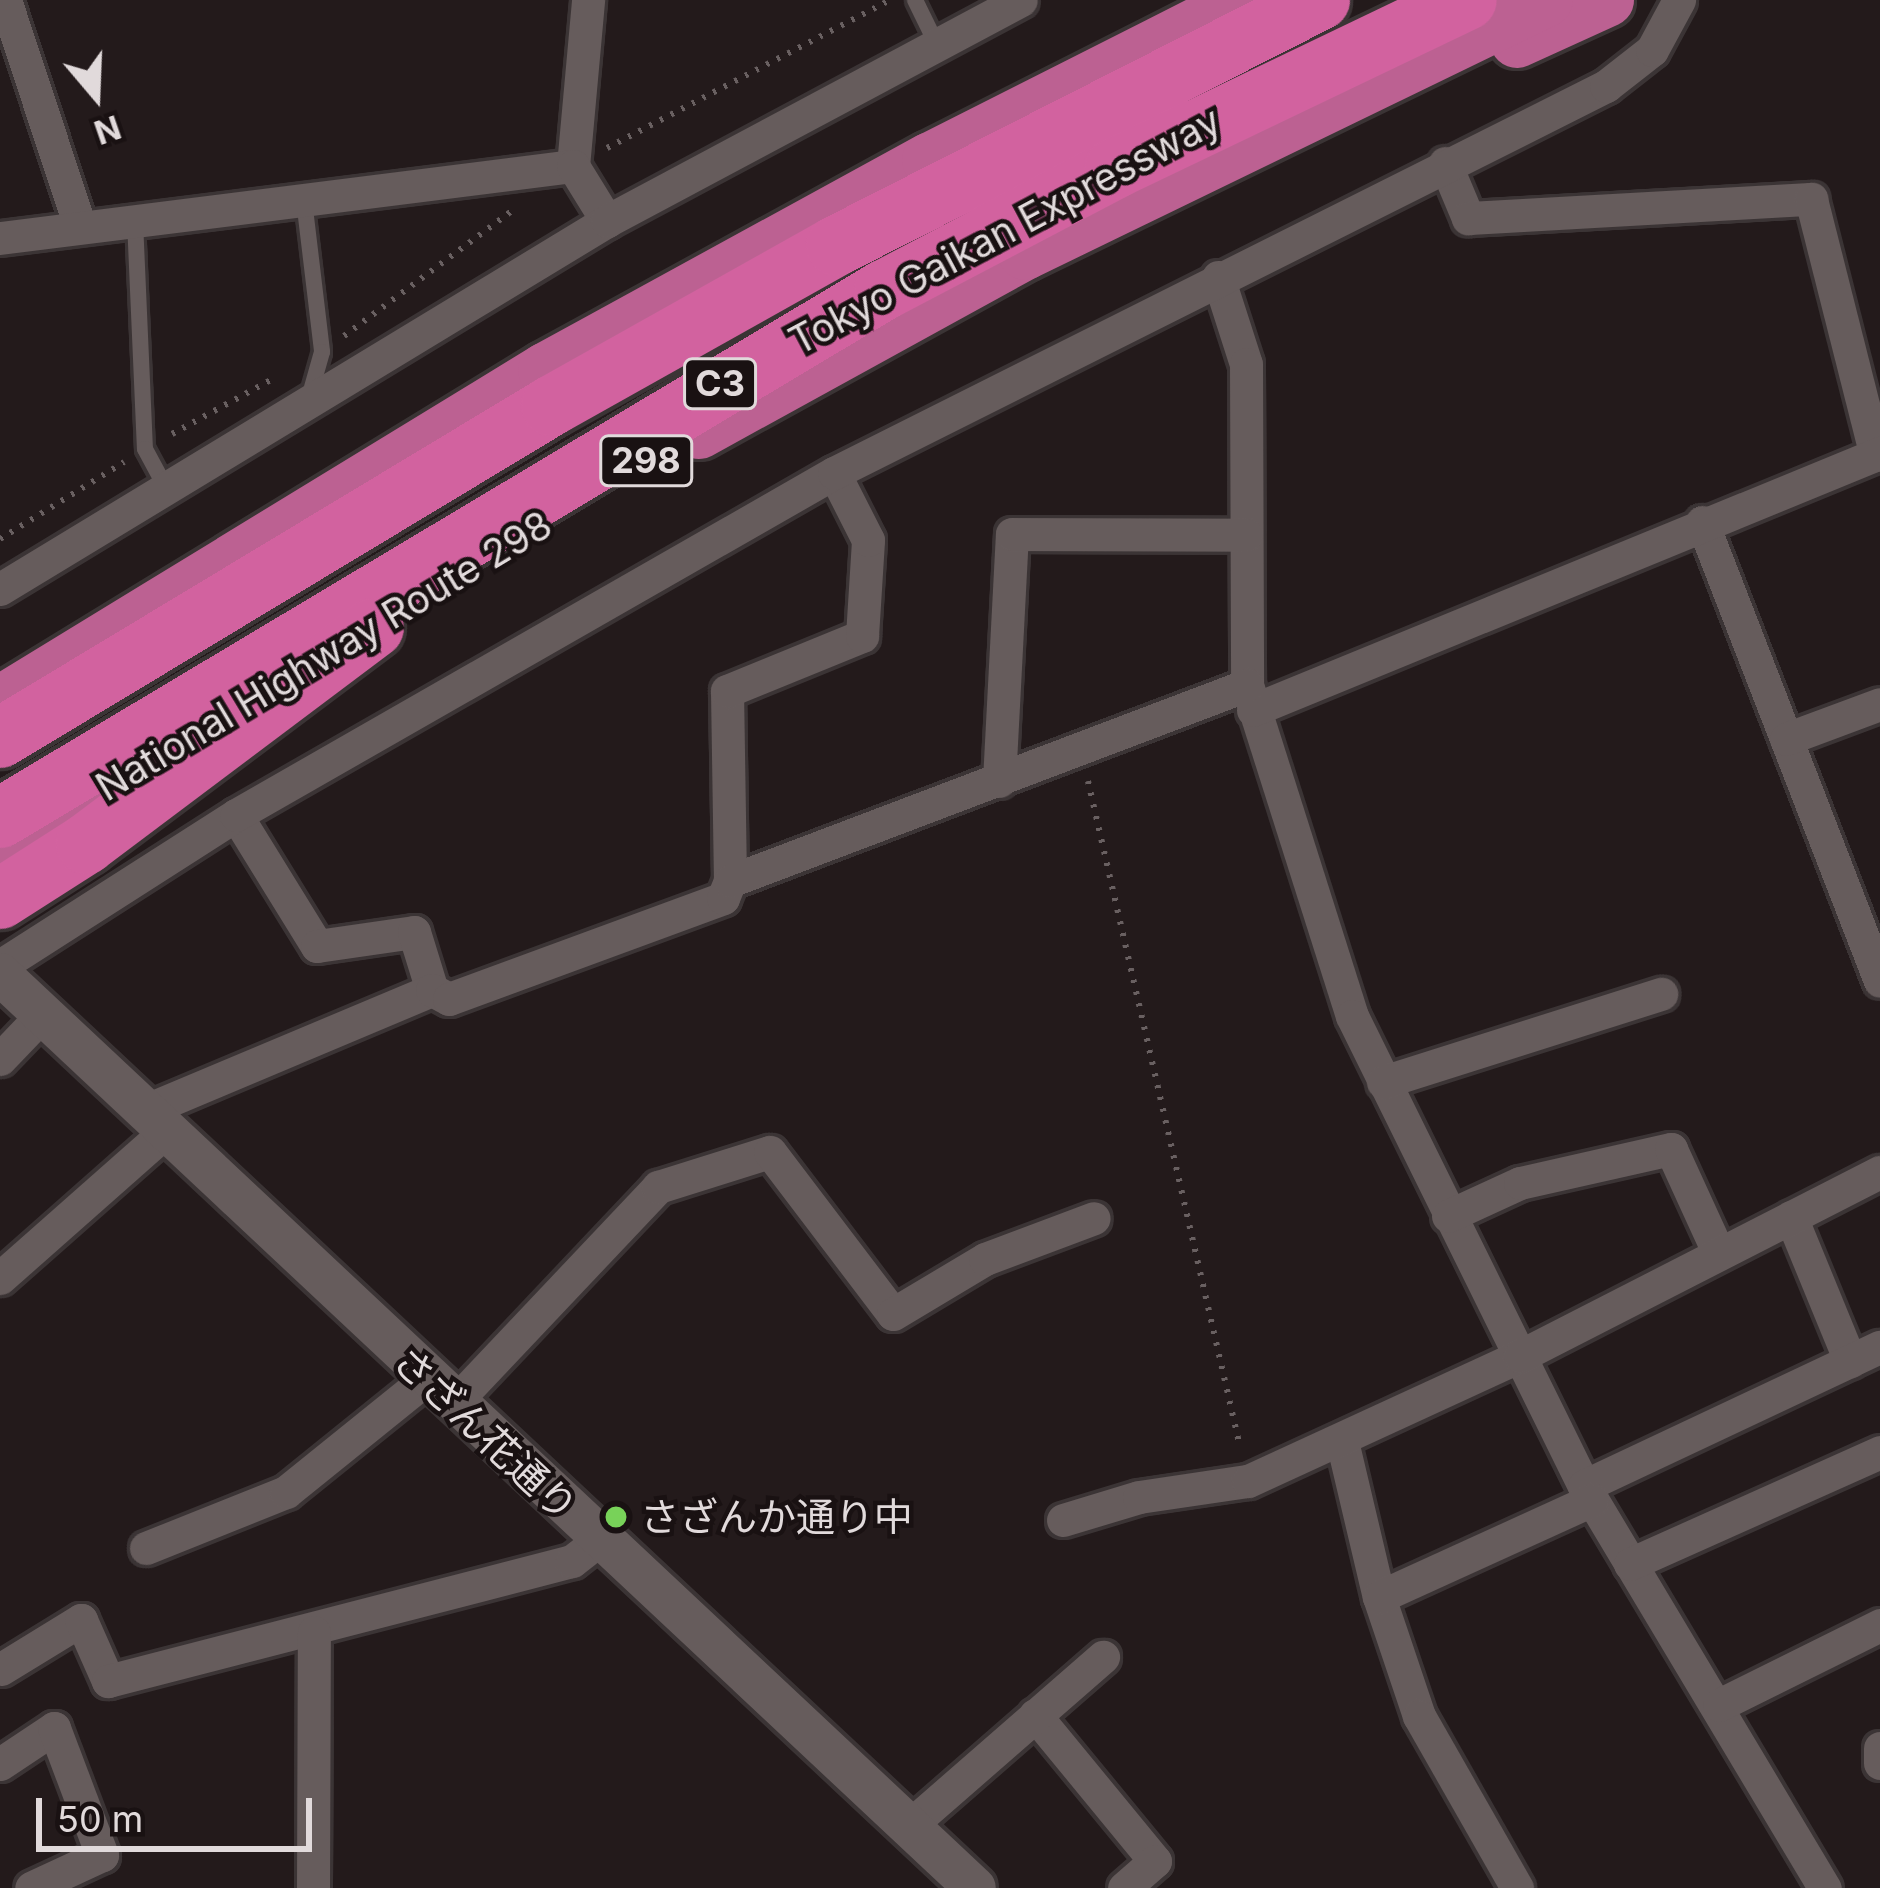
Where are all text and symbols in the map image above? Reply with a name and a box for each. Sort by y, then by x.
north arrow [36,36,156,156]
street label: Tokyo Gaikan Expressway [781,97,1229,365]
text: N [89,107,126,153]
road number: C3 [681,354,759,414]
road number: 298 [598,431,694,491]
street label: National Highway Route 298 [88,501,560,811]
street label: さざん花通り [383,1337,587,1531]
place label: さざんか通り中 [640,1494,913,1540]
marker: さざんか通り中 [603,1504,629,1530]
scale bar [42,1774,318,1848]
text: 50 m [57,1797,143,1841]

